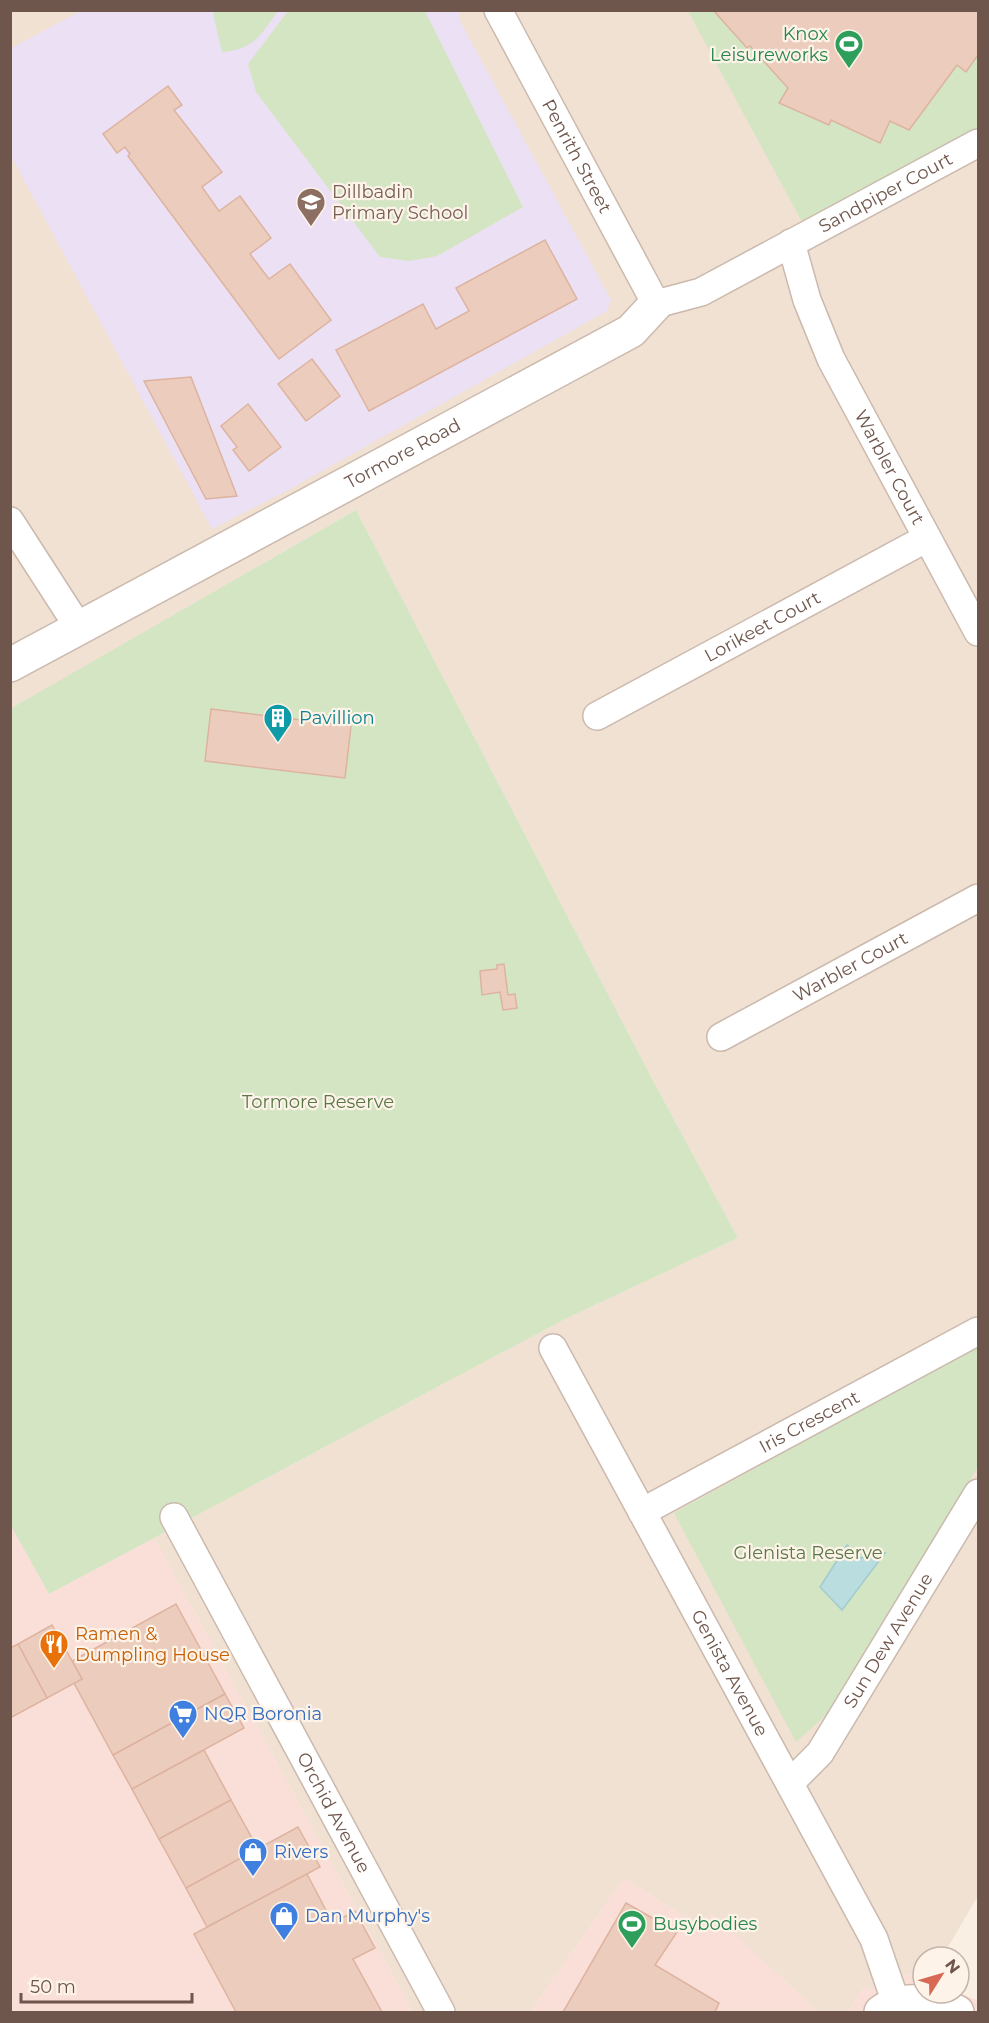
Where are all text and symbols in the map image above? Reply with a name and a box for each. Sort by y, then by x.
place label: Knox Leisureworks [710,23,828,66]
sports icon: Knox Leisureworks [833,28,865,70]
street label: Penrith Street [537,95,616,217]
street label: Sandpiper Court [815,148,956,238]
place label: Dillbadin Primary School [332,181,468,224]
school or university icon: Dillbadin Primary School [295,186,327,228]
street label: Warbler Court [850,406,929,529]
street label: Tormore Road [341,414,464,494]
street label: Lorikeet Court [701,587,824,667]
building icon: Pavillion [262,702,294,744]
place label: Pavillion [299,707,375,729]
street label: Warbler Court [789,927,911,1007]
park label: Tormore Reserve [242,1091,394,1113]
street label: Iris Crescent [755,1386,863,1458]
park label: Glenista Reserve [733,1542,883,1564]
street label: Sun Dew Avenue [839,1569,938,1712]
street label: Genista Avenue [686,1606,773,1740]
place label: Ramen & Dumpling House [75,1623,230,1666]
restaurant icon: Ramen & Dumpling House [38,1628,70,1670]
supermarket icon: NQR Boronia [167,1698,199,1740]
place label: NQR Boronia [204,1703,322,1725]
street label: Orchid Avenue [292,1749,375,1877]
shop icon: Rivers [237,1836,269,1878]
place label: Rivers [274,1841,328,1863]
shop icon: Dan Murphy's [268,1900,300,1942]
place label: Dan Murphy's [305,1905,430,1927]
sports icon: Busybodies [616,1908,648,1950]
place label: Busybodies [653,1913,758,1935]
north arrow [911,1945,971,2005]
text: N [941,1955,964,1977]
scale bar [21,1966,192,2004]
text: 50 m [30,1976,76,1998]

